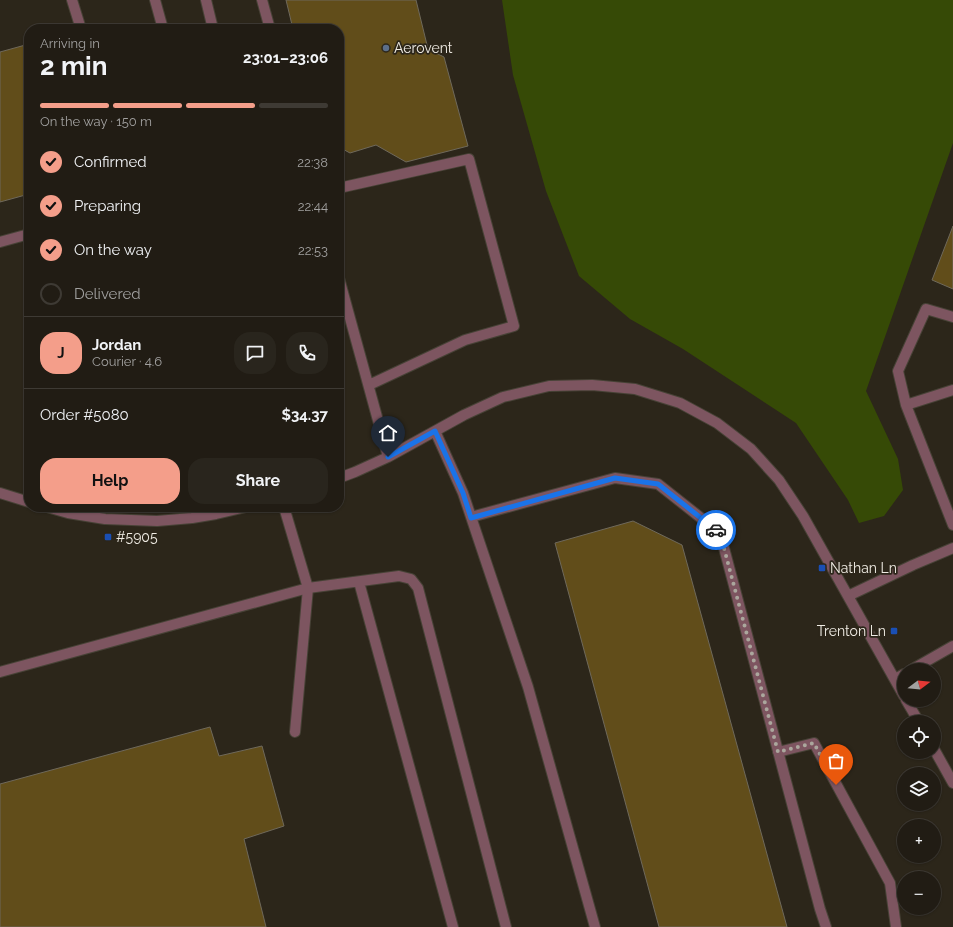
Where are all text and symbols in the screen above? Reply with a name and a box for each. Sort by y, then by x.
text: Arriving in [40,36,100,51]
place label: Aerovent [394,40,453,56]
marker: Aerovent [381,43,391,53]
text: 23:01–23:06 [243,49,328,67]
text: 2 min [40,51,107,81]
text: On the way · 150 m [40,114,152,129]
icon: check [40,151,62,173]
text: Confirmed [74,153,147,171]
text: 22:38 [297,155,328,170]
icon: check [40,195,62,217]
text: Preparing [74,197,141,215]
text: 22:44 [298,199,328,214]
icon: check [40,239,62,261]
text: On the way [74,241,152,259]
text: 22:53 [298,243,328,258]
text: Delivered [74,285,141,303]
button: chat [234,332,276,374]
button: phone [286,332,328,374]
text: Jordan [92,336,141,354]
text: J [57,344,65,362]
text: Courier · 4.6 [92,354,162,369]
text: Order #5080 [40,406,129,424]
text: $34.37 [281,406,328,424]
pin [371,416,405,457]
icon: home [377,422,399,444]
button: Help [40,458,180,504]
button: Share [188,458,328,504]
courier [696,510,736,550]
icon: car [705,519,727,541]
place label: #5905 [116,529,158,545]
marker: #5905 [103,532,113,542]
place label: Nathan Ln [830,560,897,576]
marker: Nathan Ln [817,563,827,573]
place label: Trenton Ln [817,623,886,639]
marker: Trenton Ln [889,626,899,636]
north arrow [897,663,941,707]
map controls [897,663,941,915]
button: locate [897,715,941,759]
pin [819,744,853,785]
icon: bag [825,750,847,772]
button: layers [897,767,941,811]
button: + [897,819,941,863]
button: − [897,871,941,915]

